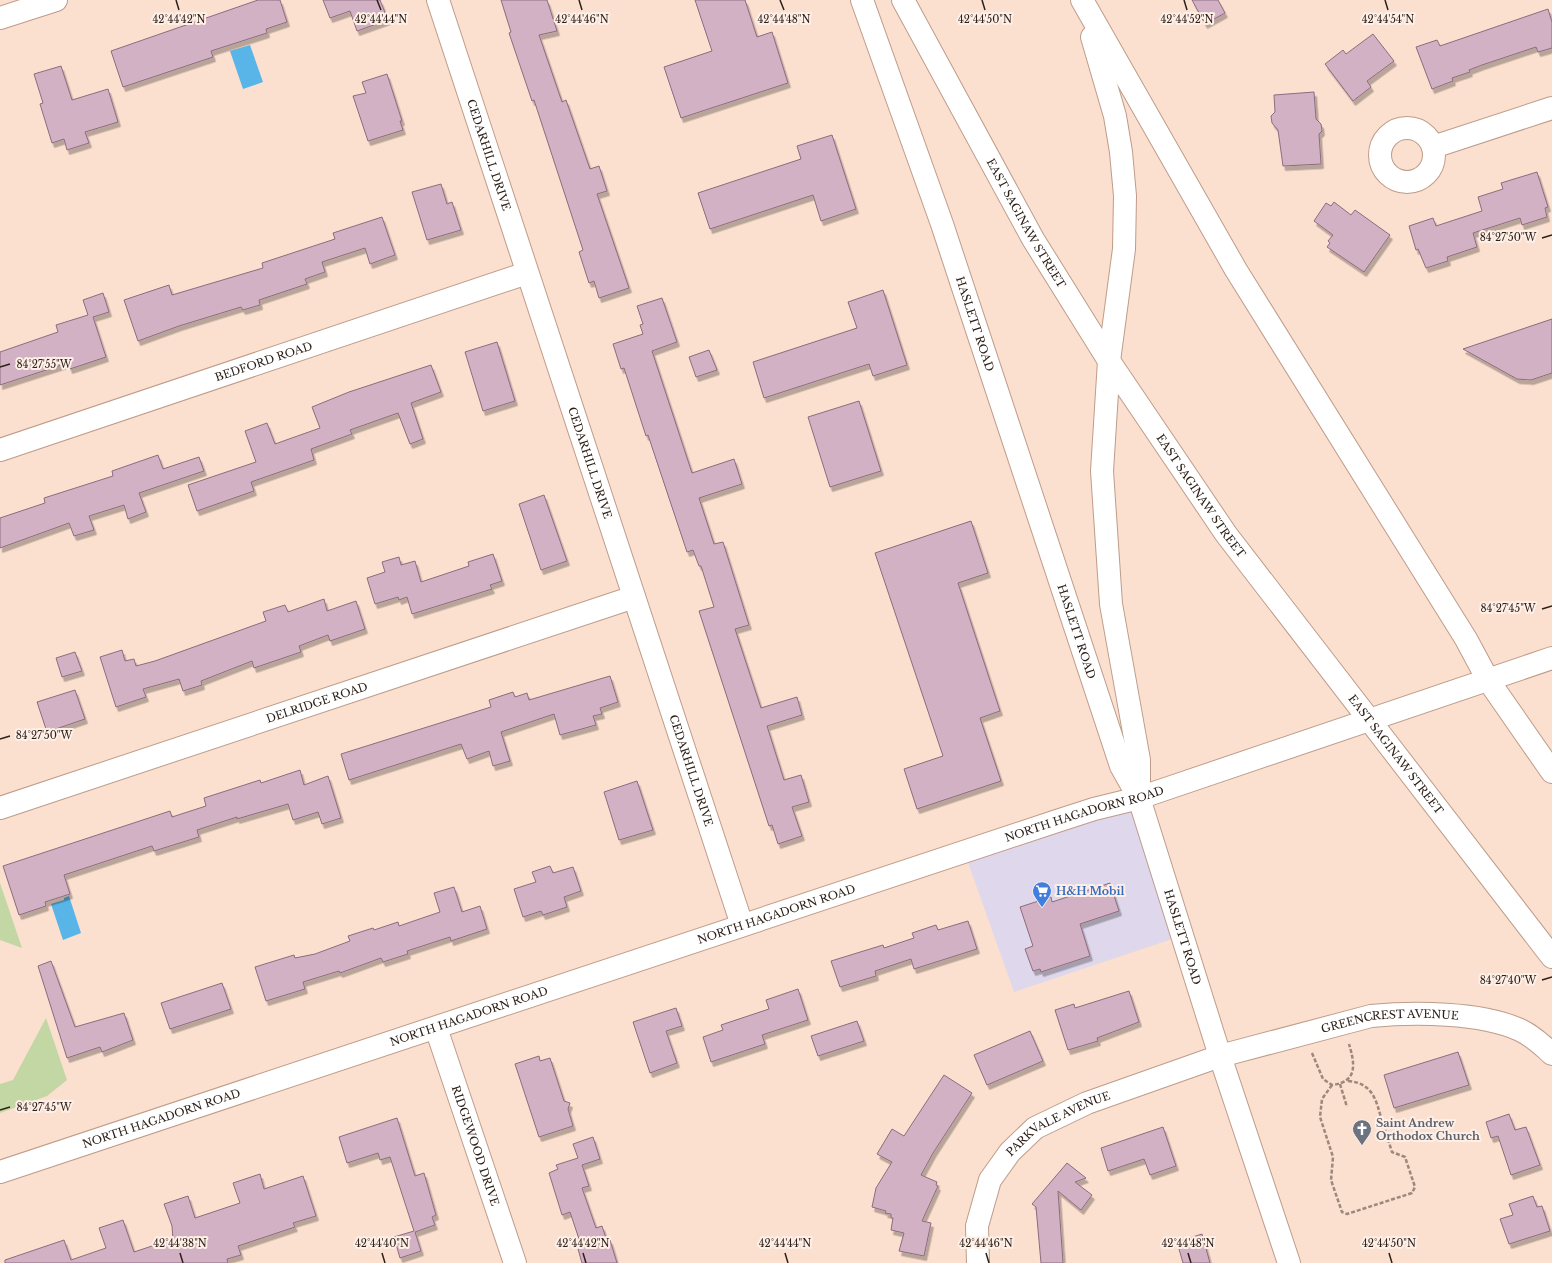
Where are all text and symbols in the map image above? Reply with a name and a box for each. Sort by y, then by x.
text: 42°44'42"N [152,13,206,26]
text: 42°44'44"N [355,13,407,26]
text: 42°44'46"N [555,13,609,26]
text: 42°44'48"N [757,13,811,26]
text: 42°44'50"N [958,13,1012,26]
text: 42°44'52"N [1160,13,1214,26]
text: 42°44'54"N [1362,13,1414,26]
street label: CEDARHILL DRIVE [464,97,514,212]
street label: EAST SAGINAW STREET [984,156,1069,291]
text: 84°27'50"W [1480,231,1537,244]
street label: HASLETT ROAD [953,275,997,373]
street label: BEDFORD ROAD [213,339,314,384]
text: 84°27'55"W [16,358,72,371]
street label: CEDARHILL DRIVE [565,405,615,520]
street label: EAST SAGINAW STREET [1153,431,1249,561]
street label: HASLETT ROAD [1054,582,1099,681]
text: 84°27'45"W [1480,602,1536,615]
street label: DELRIDGE ROAD [264,679,370,726]
street label: EAST SAGINAW STREET [1345,692,1446,817]
street label: CEDARHILL DRIVE [666,713,716,828]
text: 84°27'50"W [16,729,73,742]
street label: NORTH HAGADORN ROAD [1003,783,1166,845]
supermarket icon: H&H Mobil [1031,880,1053,908]
street label: NORTH HAGADORN ROAD [696,881,857,947]
place label: H&H Mobil [1056,884,1125,898]
street label: HASLETT ROAD [1161,888,1204,987]
text: 84°27'40"W [1480,974,1537,987]
street label: NORTH HAGADORN ROAD [388,983,550,1049]
street label: GREENCREST AVENUE [1319,1007,1459,1036]
street label: RIDGEWOOD DRIVE [449,1083,502,1208]
street label: NORTH HAGADORN ROAD [81,1086,242,1151]
street label: PARKVALE AVENUE [1003,1088,1112,1159]
text: 84°27'45"W [16,1101,72,1114]
place label: Saint Andrew Orthodox Church [1376,1116,1480,1143]
church icon: Saint Andrew Orthodox Church [1351,1118,1373,1146]
text: 42°44'38"N [153,1237,207,1250]
text: 42°44'40"N [355,1237,409,1250]
text: 42°44'42"N [556,1237,610,1250]
text: 42°44'44"N [759,1237,811,1250]
text: 42°44'46"N [959,1237,1013,1250]
text: 42°44'48"N [1161,1237,1215,1250]
text: 42°44'50"N [1362,1237,1416,1250]

